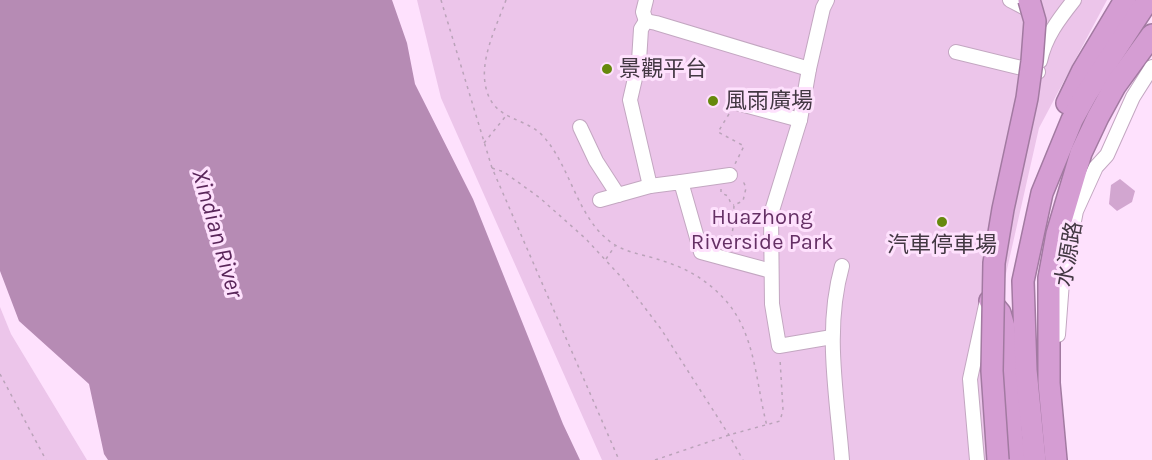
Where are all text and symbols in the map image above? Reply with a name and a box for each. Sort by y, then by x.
place label: 景觀平台 [619,56,707,82]
marker: 景觀平台 [600,62,614,76]
place label: 風雨廣場 [725,88,813,114]
marker: 風雨廣場 [706,94,720,108]
water label: Xindian River [186,165,250,301]
park label: Huazhong Riverside Park [691,204,833,255]
marker: 汽車停車場 [935,215,949,229]
street label: 水源路 [1050,219,1088,289]
place label: 汽車停車場 [887,232,997,258]

